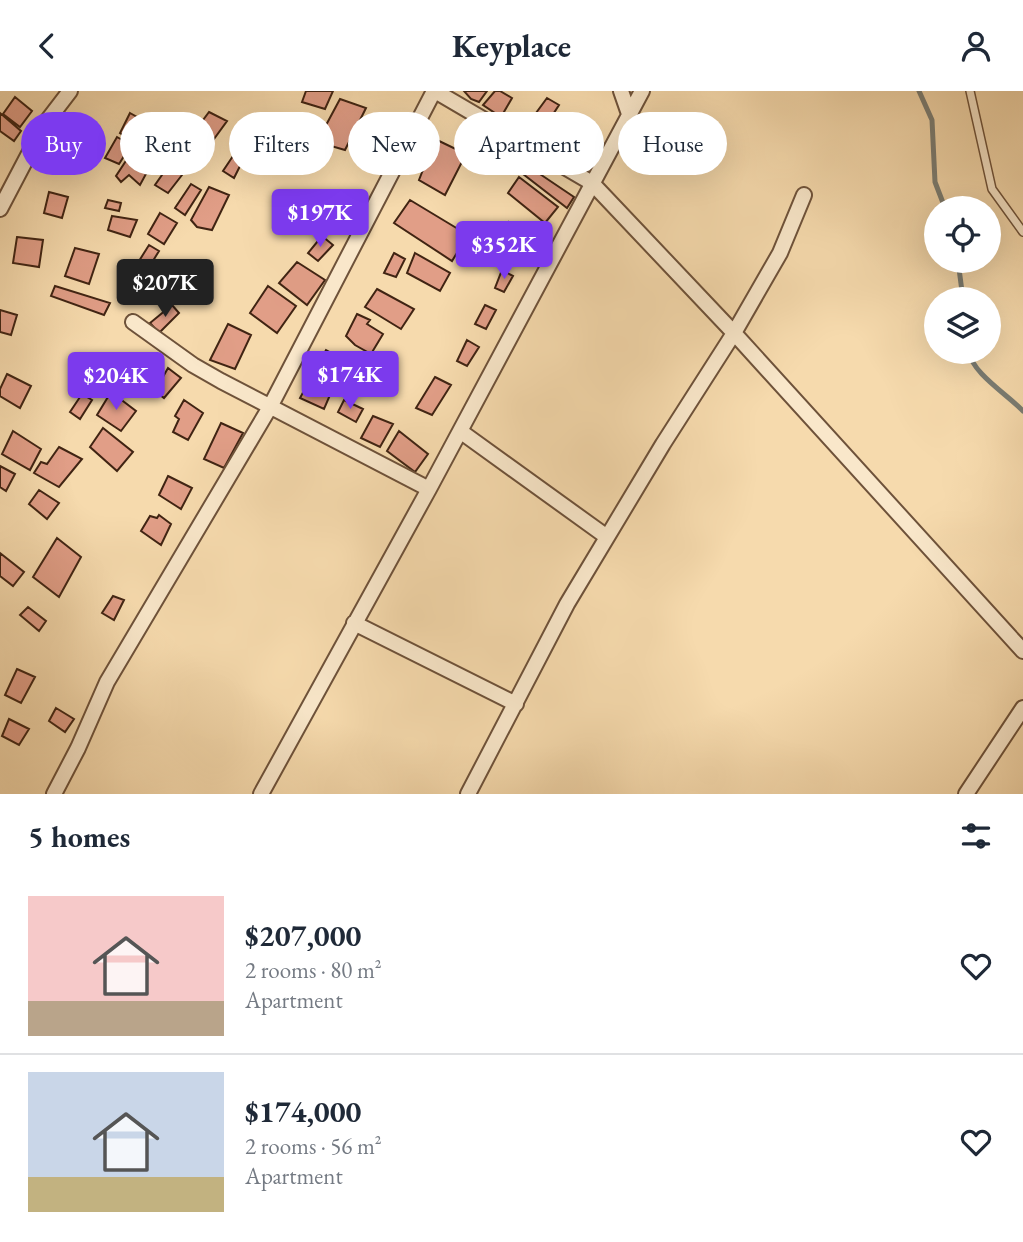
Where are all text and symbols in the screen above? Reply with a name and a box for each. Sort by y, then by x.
text: Keyplace [452,25,571,67]
icon: back [28,27,66,65]
icon: person [957,27,995,65]
chip: Buy [21,112,106,175]
chip: Rent [120,112,215,175]
chip: Filters [229,112,334,175]
chip: New [348,112,440,175]
chip: Apartment [454,112,604,175]
chip: House [618,112,727,175]
pin: $197K [271,190,369,249]
map controls [924,196,1001,364]
button: locate [924,196,1001,273]
text: $197K [288,197,352,227]
pin: $352K [455,221,553,281]
text: $352K [472,229,536,259]
pin: $207K [116,259,214,319]
text: $207K [133,267,197,297]
button: layers [924,287,1001,364]
pin: $174K [301,351,399,411]
pin: $204K [67,353,165,412]
text: $174K [318,359,382,389]
text: $204K [84,360,148,390]
text: 5 homes [28,817,130,856]
icon: filters [957,817,995,855]
text: $207,000 [245,916,361,955]
icon: home [84,924,168,1008]
icon: heart [957,947,995,985]
text: 2 rooms · 80 m² [245,955,382,985]
text: Apartment [245,985,343,1015]
text: $174,000 [245,1092,361,1131]
icon: home [84,1100,168,1184]
icon: heart [957,1123,995,1161]
text: 2 rooms · 56 m² [245,1131,382,1161]
text: Apartment [245,1161,343,1191]

